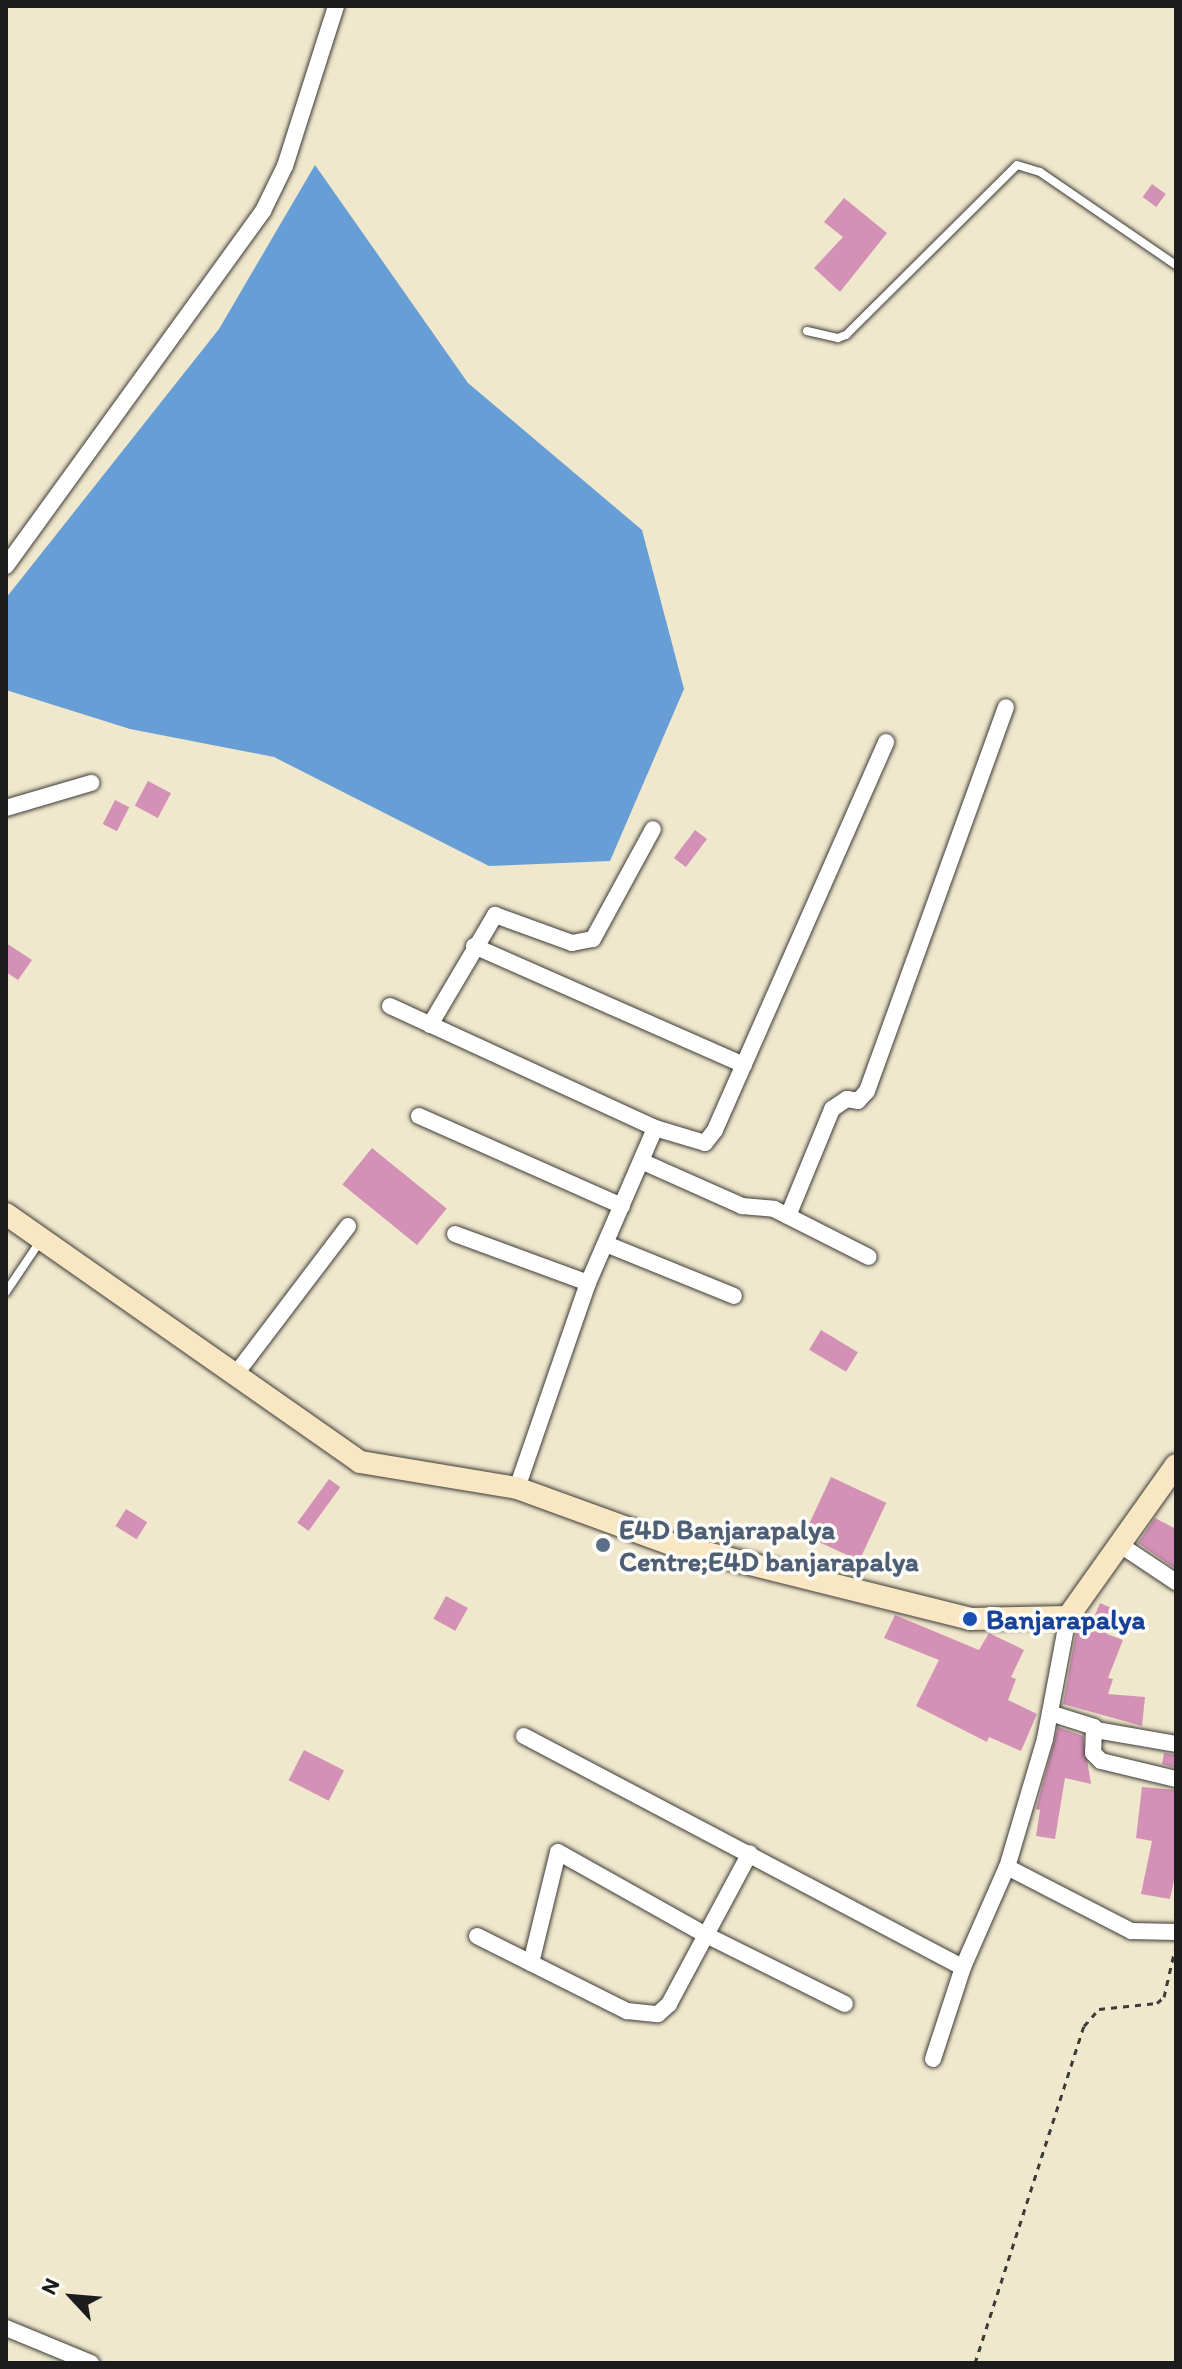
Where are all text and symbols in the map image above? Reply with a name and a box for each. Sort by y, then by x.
place label: E4D Banjarapalya Centre;E4D banjarapalya [619,1512,919,1578]
marker: E4D Banjarapalya Centre;E4D banjarapalya [594,1536,612,1554]
place label: Banjarapalya [986,1602,1145,1636]
marker: Banjarapalya [961,1610,979,1628]
north arrow [32,2257,112,2337]
text: N [35,2274,65,2299]

